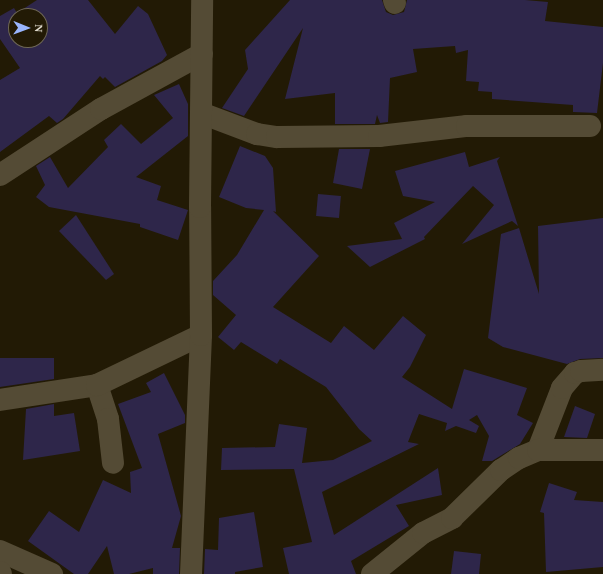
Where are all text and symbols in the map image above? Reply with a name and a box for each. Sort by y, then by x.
north arrow [8,8,48,48]
text: N [33,24,45,32]

